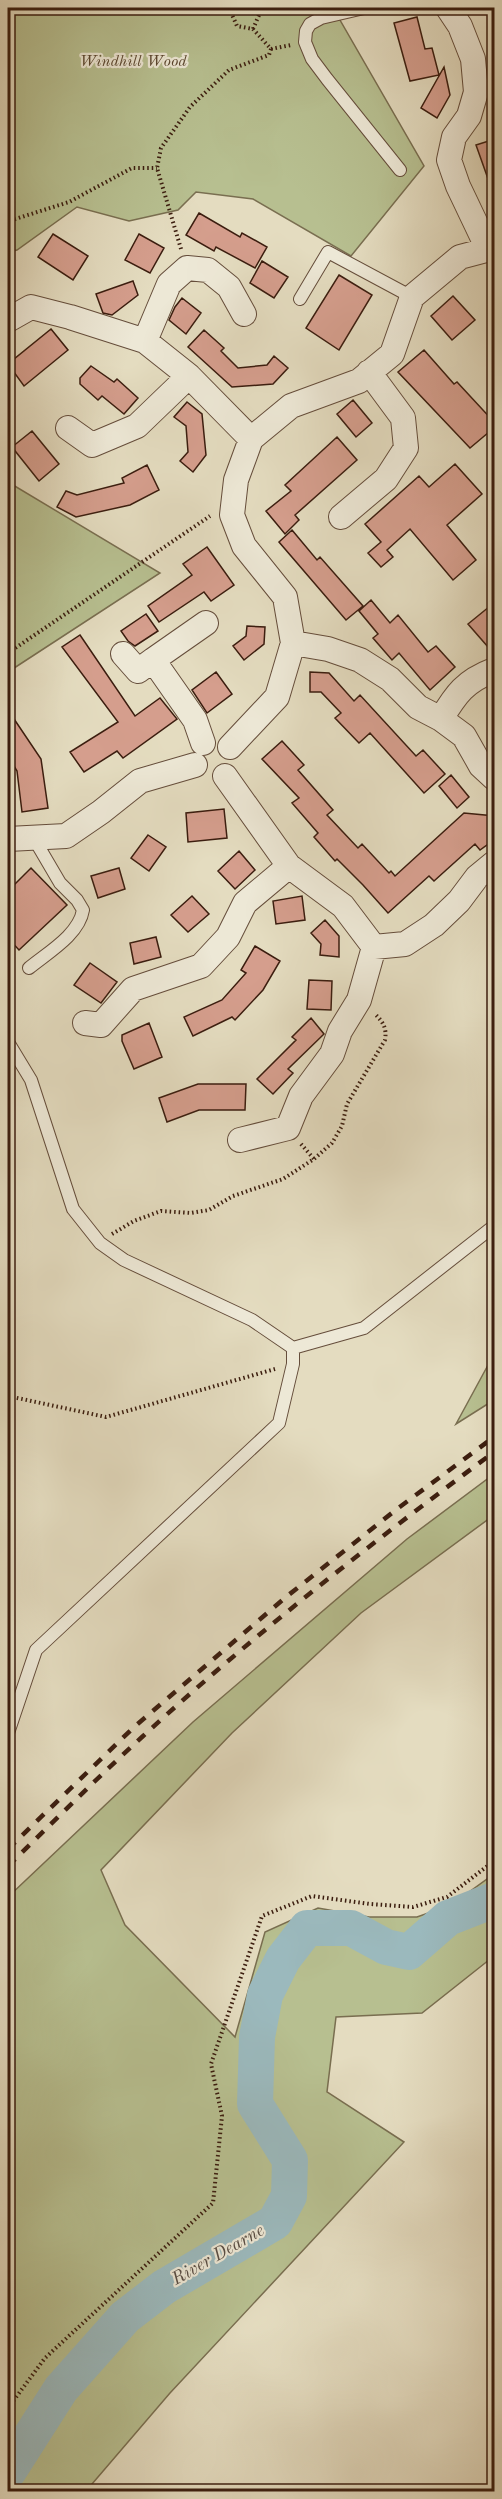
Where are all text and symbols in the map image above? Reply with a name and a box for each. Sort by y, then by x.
park label: Windhill Wood [79,54,187,70]
water label: River Dearne [168,2221,267,2289]

